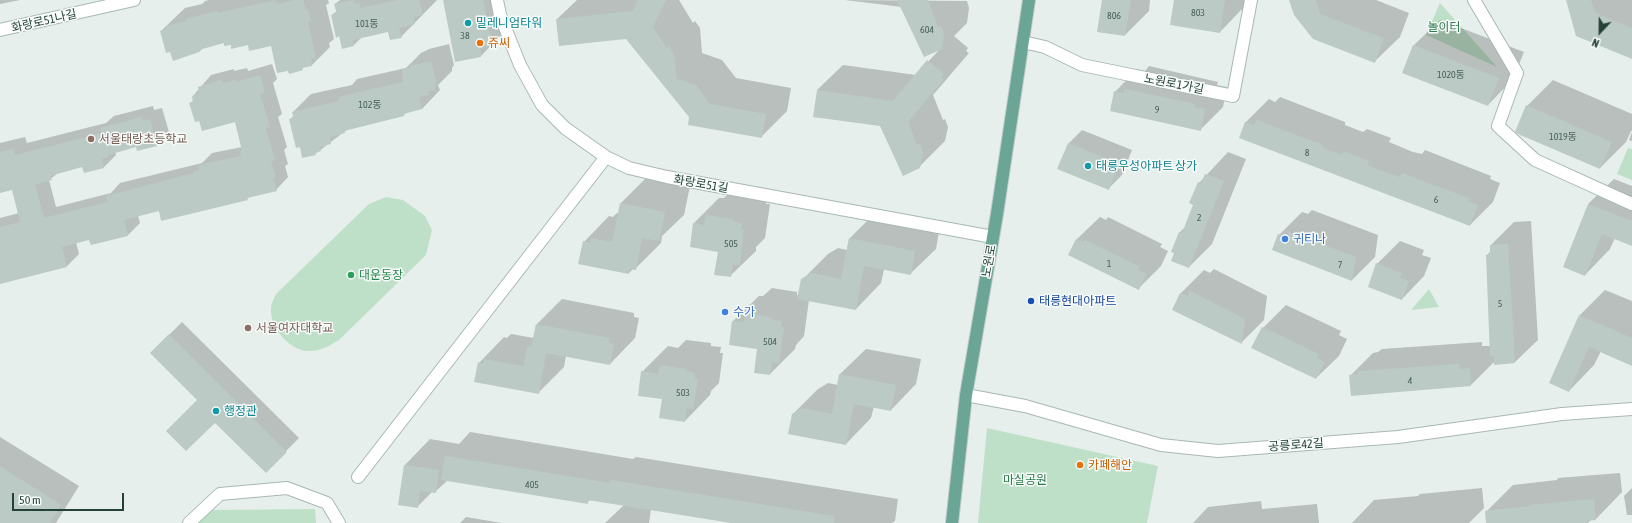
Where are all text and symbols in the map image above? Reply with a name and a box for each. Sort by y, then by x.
street label: 화랑로51나길 [10,7,78,35]
house number: 803 [1191,7,1205,19]
house number: 806 [1107,10,1121,22]
north arrow [1580,12,1620,52]
place label: 밀레니엄타워 [476,16,542,30]
house number: 101동 [355,18,379,30]
marker: 밀레니엄타워 [463,18,473,28]
park label: 놀이터 [1427,20,1461,34]
house number: 604 [920,24,934,36]
house number: 38 [460,30,470,42]
place label: 쥬씨 [488,36,510,50]
text: N [1590,36,1601,50]
marker: 쥬씨 [475,38,485,48]
house number: 1020동 [1437,69,1465,81]
street label: 노원로1가길 [1143,71,1205,97]
house number: 102동 [358,99,382,111]
house number: 9 [1155,104,1159,116]
house number: 1019동 [1549,131,1577,143]
place label: 서울태랑초등학교 [99,132,187,146]
marker: 서울태랑초등학교 [86,134,96,144]
house number: 8 [1305,147,1309,159]
place label: 태릉우성아파트 상가 [1096,159,1197,173]
marker: 태릉우성아파트 상가 [1083,161,1093,171]
street label: 화랑로51길 [672,172,730,196]
house number: 6 [1434,194,1438,206]
house number: 2 [1197,212,1201,224]
place label: 귀티나 [1293,232,1326,246]
marker: 귀티나 [1280,234,1290,244]
house number: 505 [724,238,738,250]
street label: 노원로 [979,243,999,279]
house number: 1 [1107,258,1111,270]
house number: 7 [1338,259,1342,271]
place label: 대운동장 [359,268,403,282]
marker: 대운동장 [346,270,356,280]
place label: 태릉현대아파트 [1039,294,1116,308]
marker: 태릉현대아파트 [1026,296,1036,306]
house number: 5 [1498,298,1502,310]
place label: 수가 [733,305,755,319]
marker: 수가 [720,307,730,317]
place label: 서울여자대학교 [256,321,333,335]
marker: 서울여자대학교 [243,323,253,333]
house number: 504 [763,336,777,348]
house number: 4 [1408,375,1412,387]
house number: 503 [676,387,690,399]
place label: 행정관 [224,404,257,418]
marker: 행정관 [211,406,221,416]
street label: 공릉로42길 [1268,436,1324,454]
place label: 카페해안 [1088,458,1132,472]
marker: 카페해안 [1075,460,1085,470]
park label: 마실공원 [1003,473,1047,487]
house number: 405 [525,479,539,491]
scale bar [14,485,126,511]
text: 50 m [19,493,41,507]

